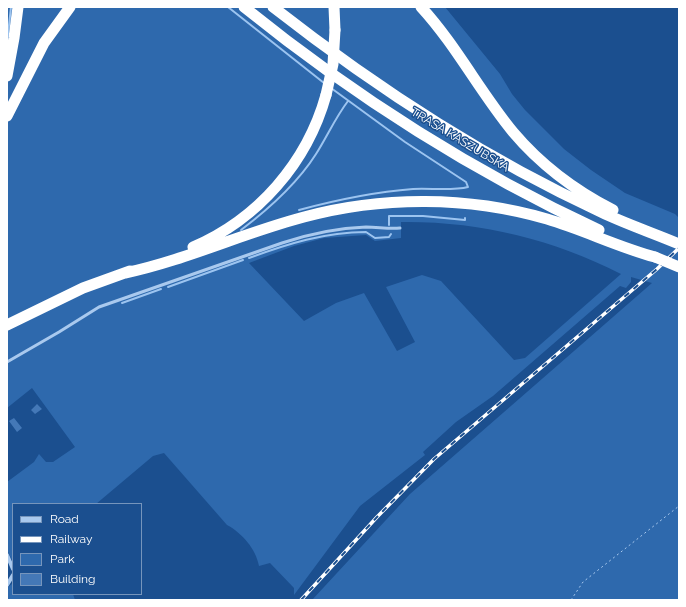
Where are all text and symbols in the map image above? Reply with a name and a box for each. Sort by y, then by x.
street label: TRASA KASZUBSKA [408,105,512,175]
legend [12,503,142,595]
text: Road [50,512,79,526]
text: Railway [50,532,92,546]
text: Park [50,552,75,566]
text: Building [50,572,96,586]

